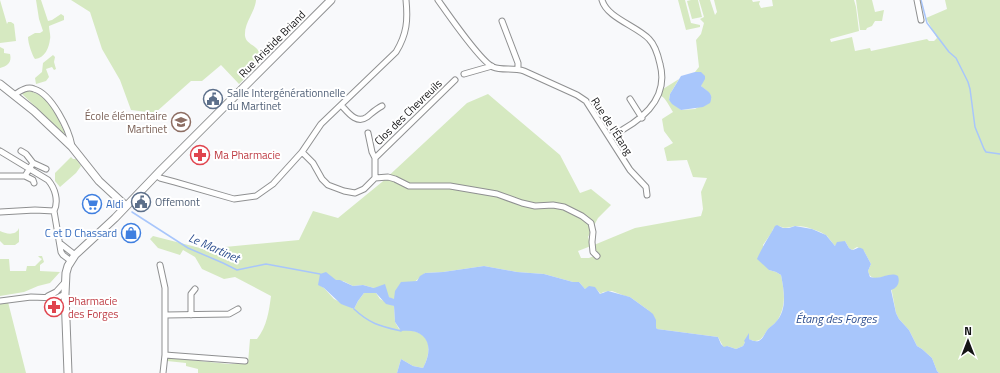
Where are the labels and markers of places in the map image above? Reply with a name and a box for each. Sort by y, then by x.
place label: Salle Intergénérationnelle du Martinet [227,85,346,114]
public building icon: Salle Intergénérationnelle du Martinet [202,88,224,110]
place label: École élémentaire Martinet [85,108,167,137]
school or university icon: École élémentaire Martinet [170,111,192,133]
pharmacy icon: Ma Pharmacie [189,144,211,166]
place label: Ma Pharmacie [214,147,281,163]
public building icon: Offemont [130,191,152,213]
supermarket icon: Aldi [81,193,103,215]
place label: Offemont [155,194,200,210]
place label: Aldi [106,196,123,212]
shop icon: C et D Chassard [120,222,142,244]
place label: C et D Chassard [45,225,117,241]
place label: Pharmacie des Forges [68,293,118,322]
pharmacy icon: Pharmacie des Forges [43,296,65,318]

